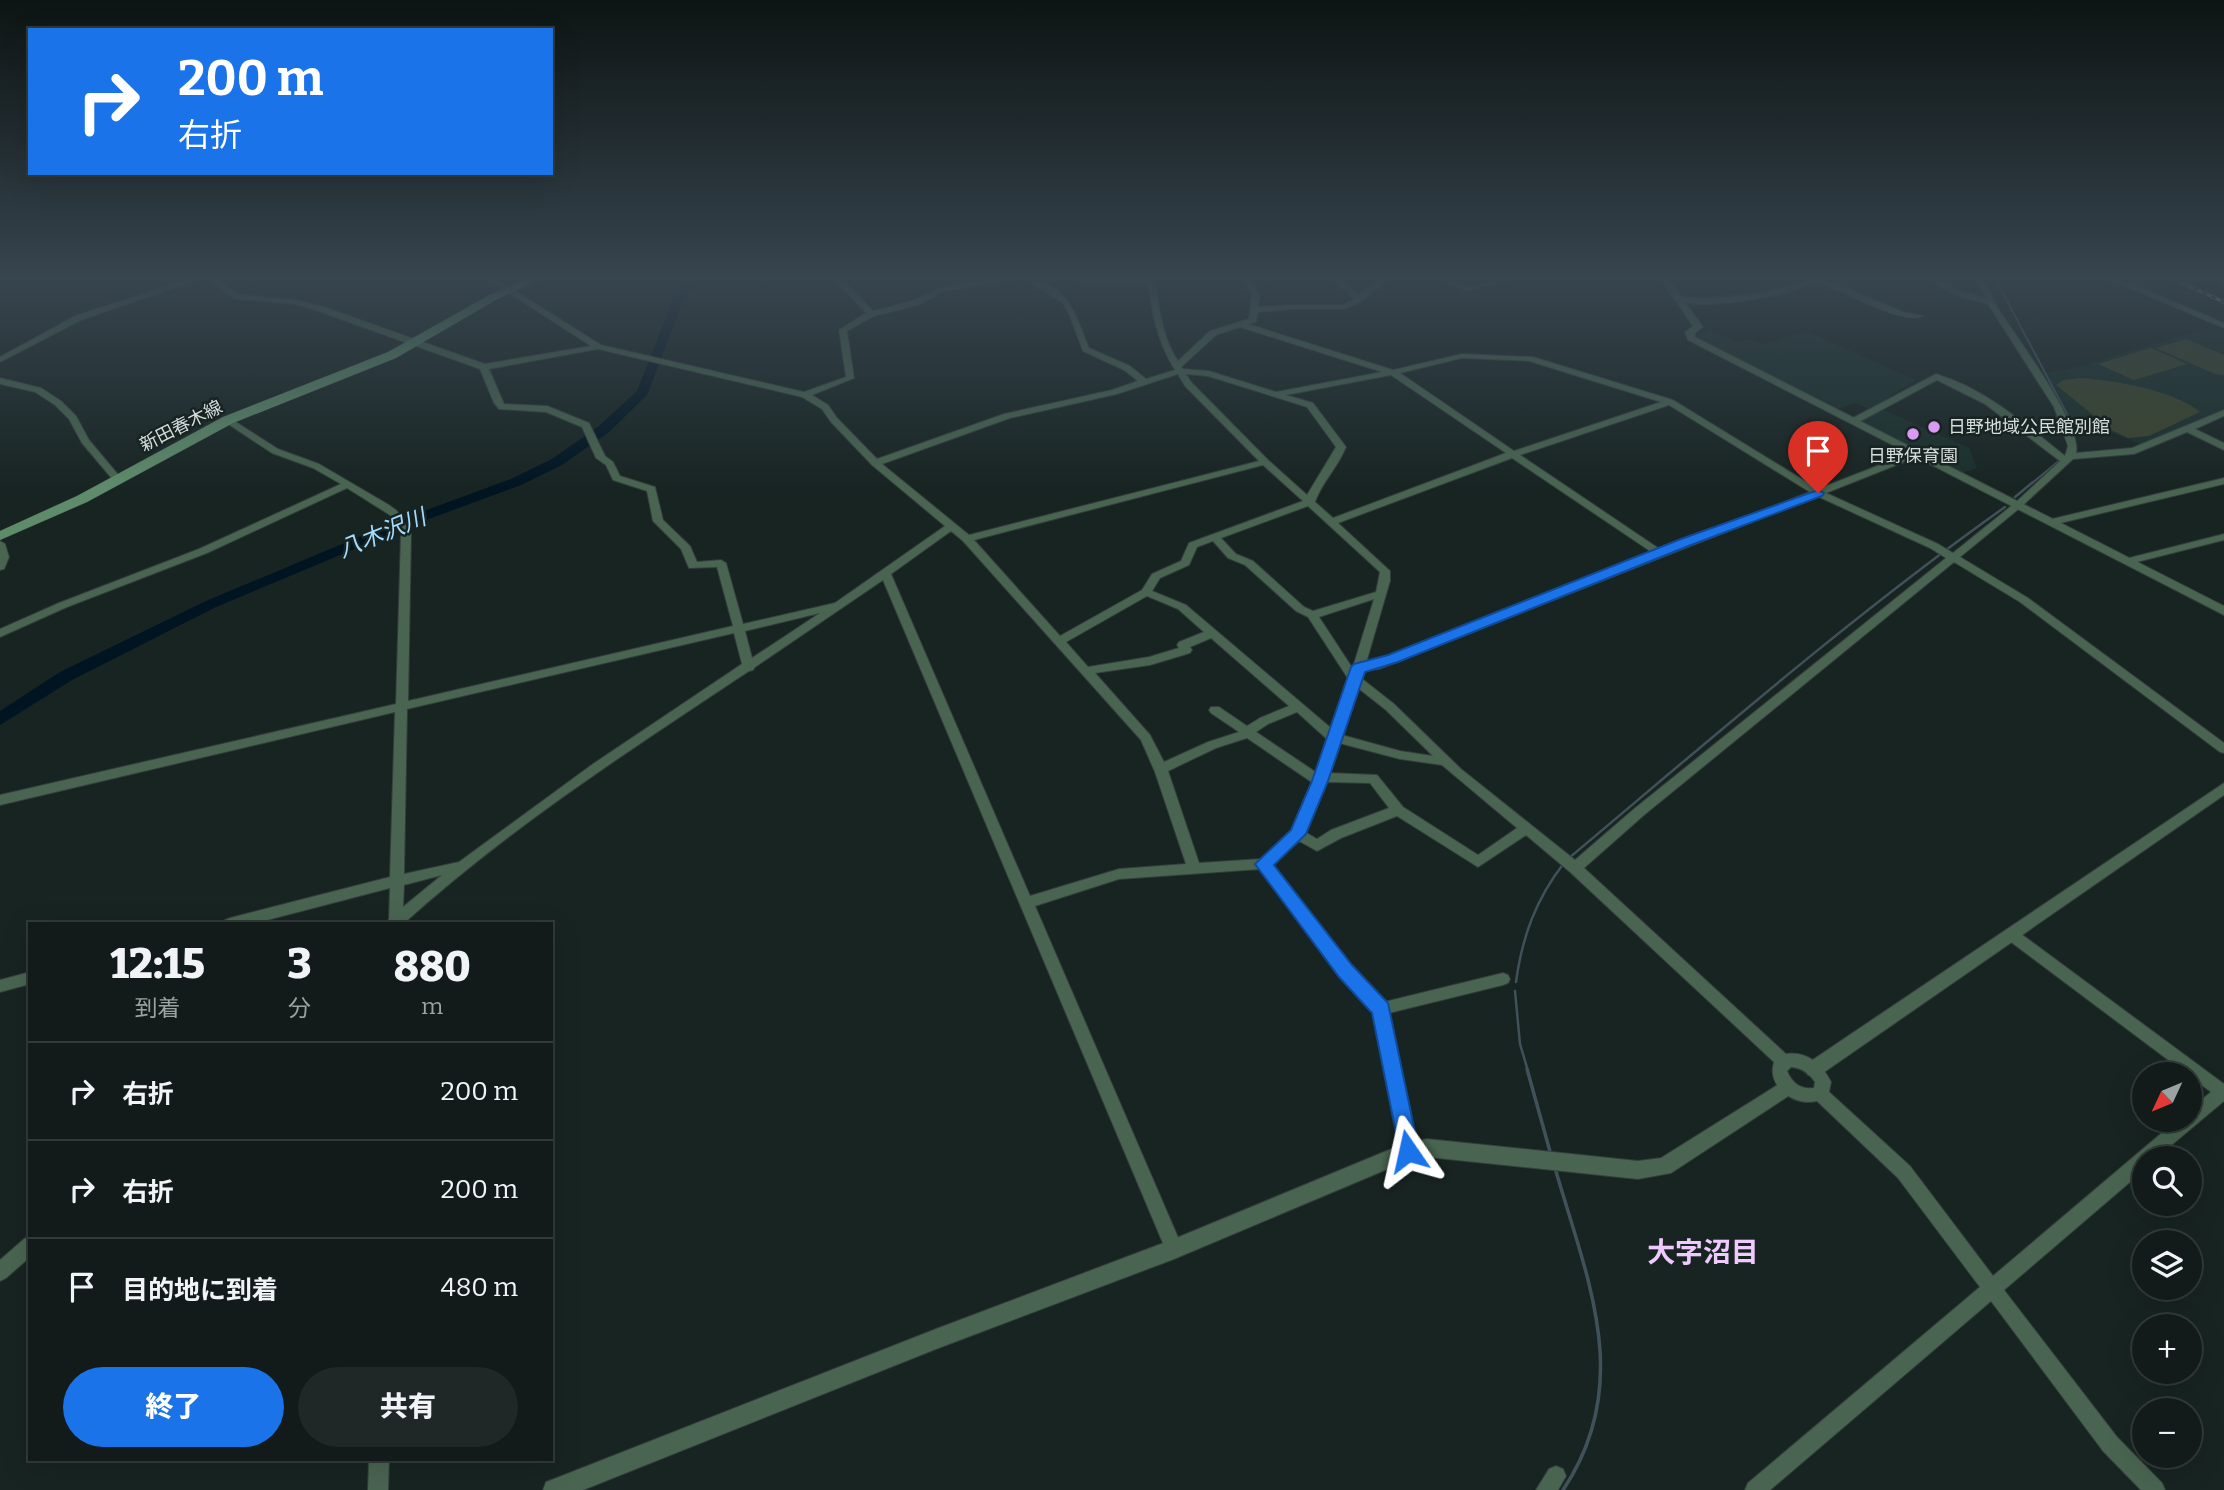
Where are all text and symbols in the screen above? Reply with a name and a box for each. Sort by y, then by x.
text: 200 m [178,49,323,108]
icon: right [63,56,154,147]
text: 右折 [178,116,242,154]
street label: 新田春木線 [136,396,226,456]
place label: 日野地域公民館別館 [1948,416,2110,438]
marker: 日野地域公民館別館 [1926,419,1942,435]
pin [1788,421,1848,493]
marker: 日野保育園 [1905,426,1921,442]
icon: arrive [1799,432,1837,470]
place label: 日野保育園 [1868,445,1958,467]
water label: 八木沢川 [334,502,433,563]
text: 12:15 [110,939,205,989]
text: 3 [287,939,312,989]
text: 880 [394,942,471,992]
text: m [421,992,443,1020]
text: 到着 [135,994,181,1022]
text: 分 [288,994,311,1022]
north arrow [2132,1062,2202,1132]
map controls [2132,1062,2202,1468]
icon: right [63,1072,101,1110]
text: 200 m [441,1076,518,1107]
text: 右折 [122,1079,174,1110]
position arrow [1371,1114,1445,1188]
button: search [2132,1146,2202,1216]
icon: right [63,1170,101,1208]
text: 200 m [441,1174,518,1205]
text: 右折 [122,1177,174,1208]
button: layers [2132,1230,2202,1300]
district label: 大字沼目 [1647,1236,1759,1269]
icon: arrive [63,1268,101,1306]
text: 480 m [441,1272,518,1303]
text: 目的地に到着 [122,1275,278,1306]
button: + [2132,1314,2202,1384]
button: 終了 [63,1367,284,1447]
button: 共有 [298,1367,518,1447]
button: − [2132,1398,2202,1468]

